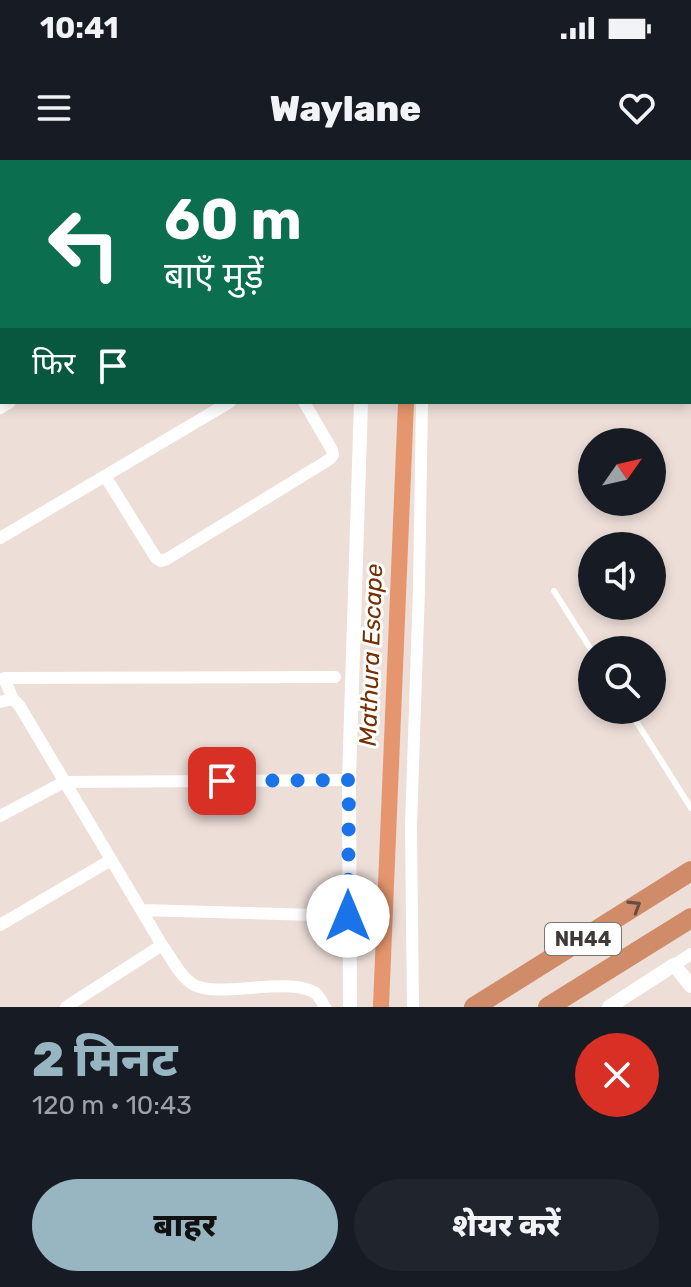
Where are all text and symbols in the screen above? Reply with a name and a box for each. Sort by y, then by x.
text: 10:41 [40,10,119,46]
icon: menu [32,86,76,130]
icon: heart [615,86,659,130]
text: Waylane [270,87,421,130]
text: 60 m [164,187,302,253]
icon: left [32,192,136,296]
text: बाएँ मुड़ें [164,254,263,297]
icon: arrive [91,344,135,388]
text: फिर [32,346,75,382]
north arrow [578,428,666,516]
map controls [578,428,666,724]
button: sound [578,532,666,620]
water label: Mathura Escape [354,563,388,747]
button: search [578,636,666,724]
pin [188,747,256,815]
icon: arrive [200,759,244,803]
position arrow [306,874,390,958]
one-way arrow [626,901,641,916]
road number: NH44 [545,923,621,955]
text: 2 मिनट [32,1031,177,1088]
button: close [575,1033,659,1117]
text: 120 m · 10:43 [32,1090,192,1121]
button: बाहर [32,1179,338,1271]
button: शेयर करें [354,1179,659,1271]

